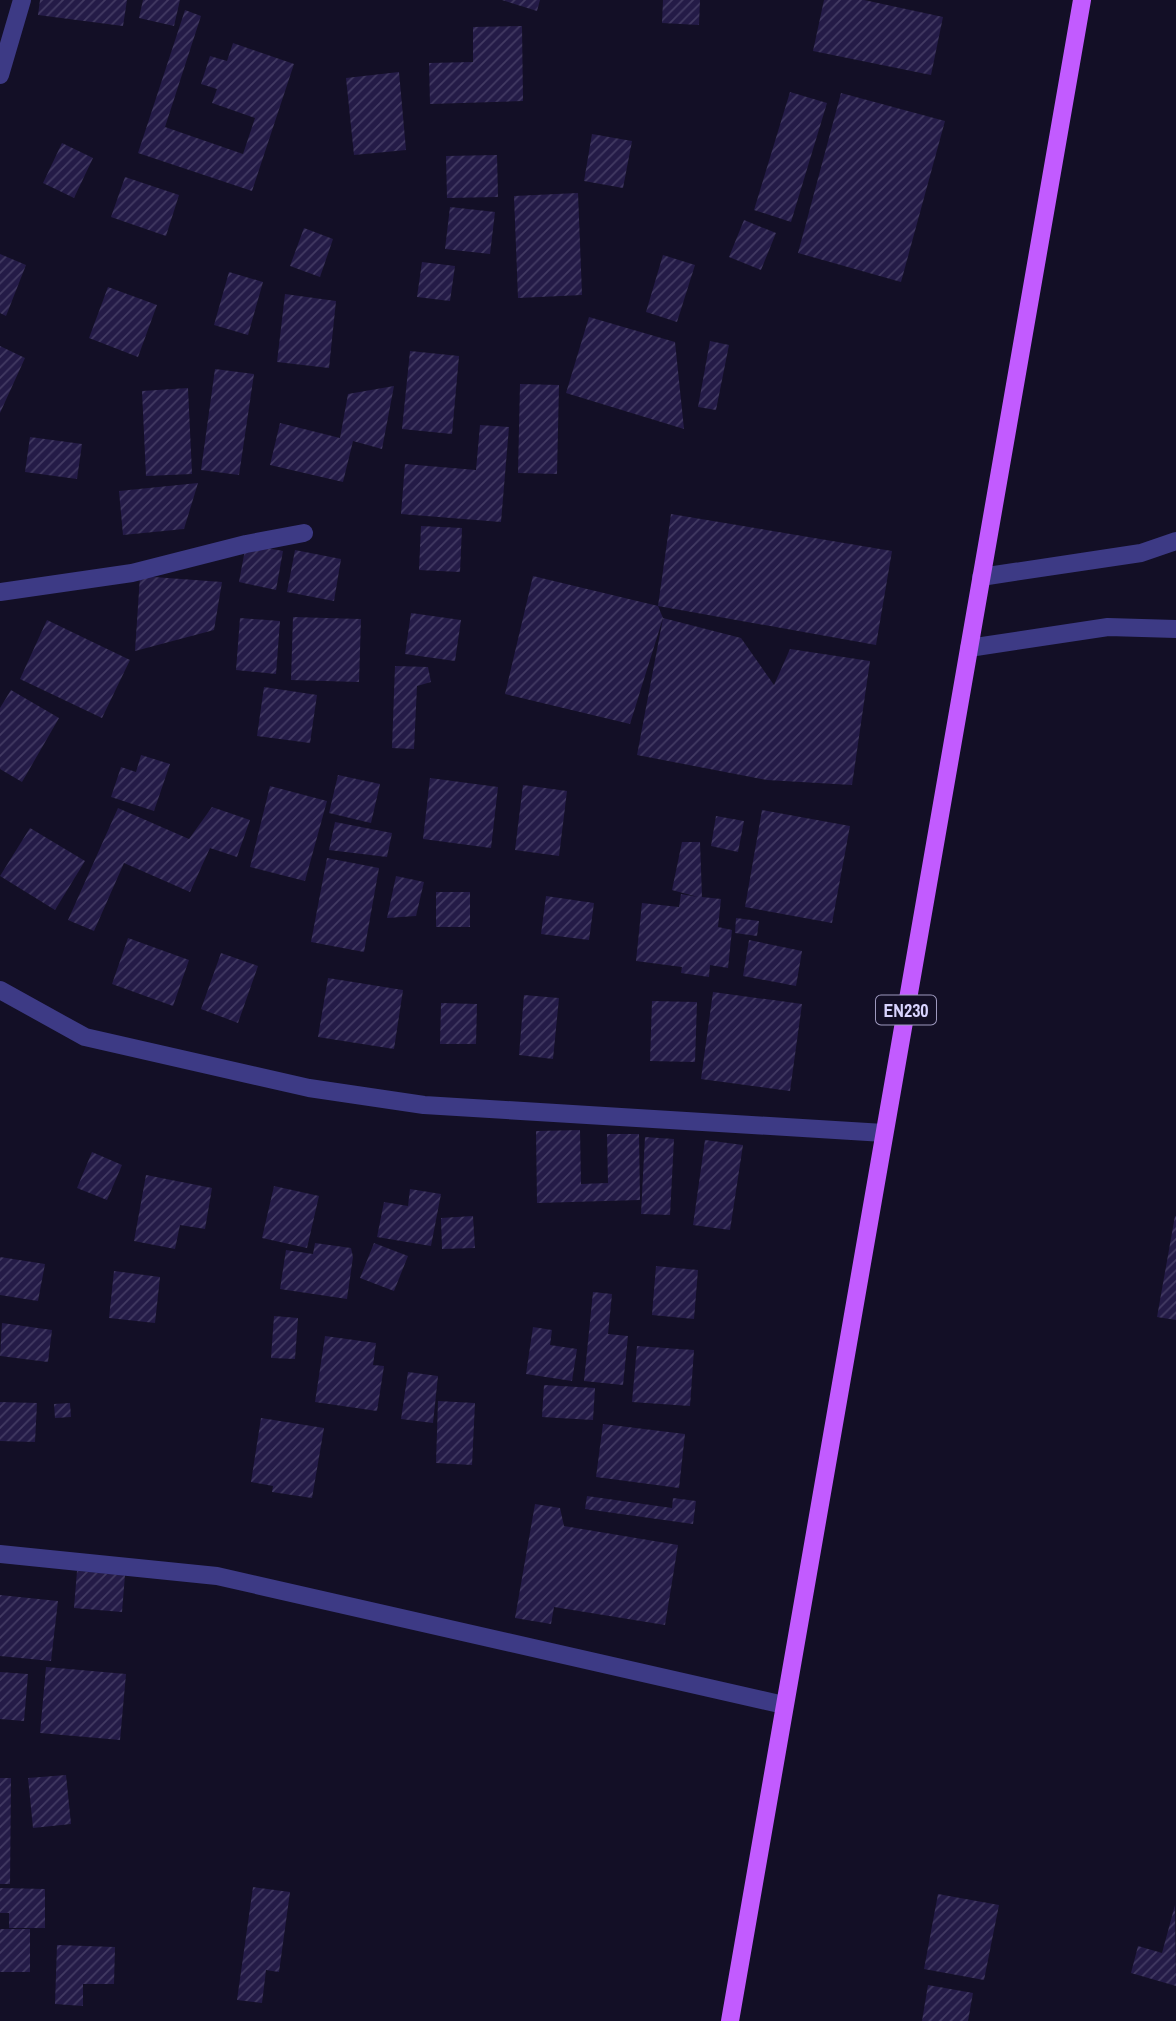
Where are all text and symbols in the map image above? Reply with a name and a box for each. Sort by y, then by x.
road number: EN230 [876,995,936,1024]

